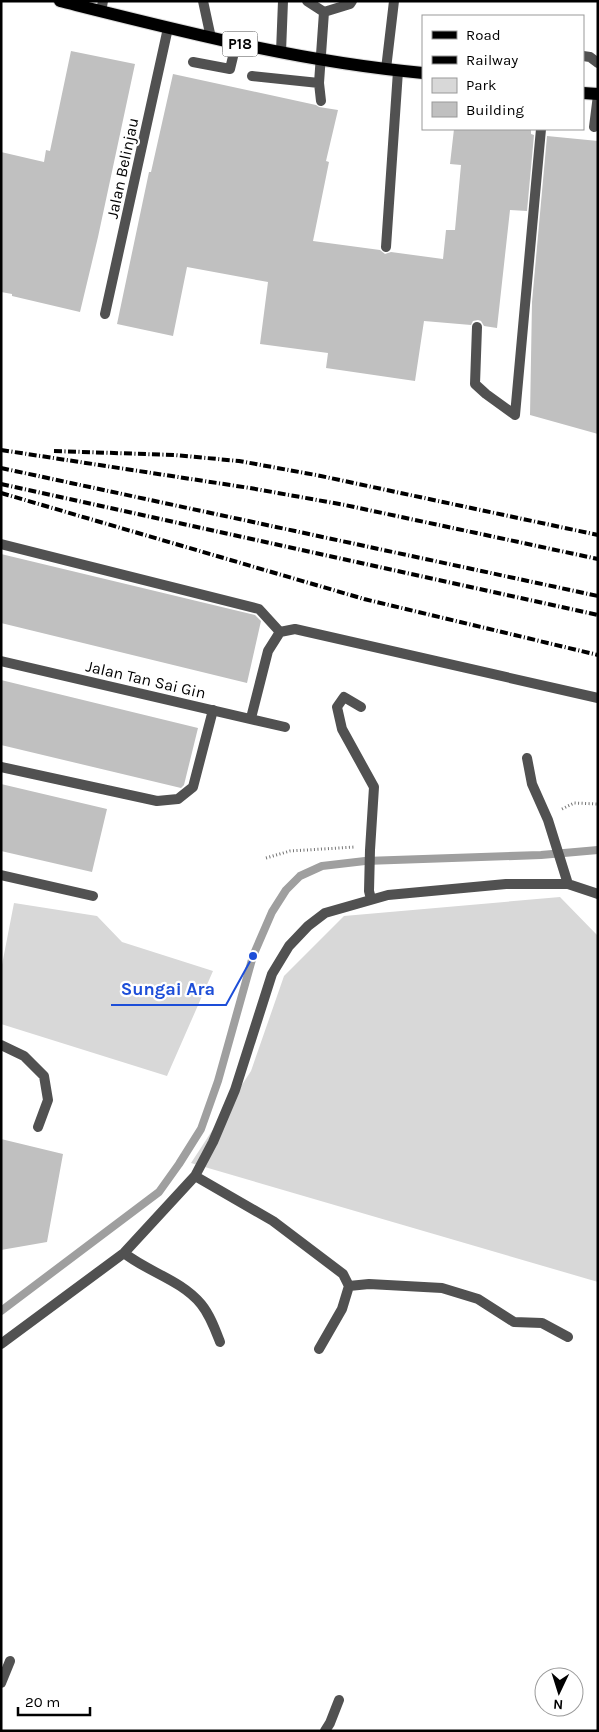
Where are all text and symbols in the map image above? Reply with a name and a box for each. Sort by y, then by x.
legend [422,15,584,130]
text: Road [466,26,501,44]
road number: P18 [222,32,258,56]
text: Railway [466,51,518,69]
text: Park [466,76,496,94]
text: Building [466,101,524,119]
street label: Jalan Belinjau [103,116,142,220]
street label: Jalan Tan Sai Gin [84,656,208,703]
callout: Sungai Ara [111,972,226,1005]
text: Sungai Ara [121,978,215,1000]
north arrow [534,1667,584,1717]
scale bar [18,1684,90,1716]
text: 20 m [25,1693,60,1711]
text: N [553,1696,564,1713]

